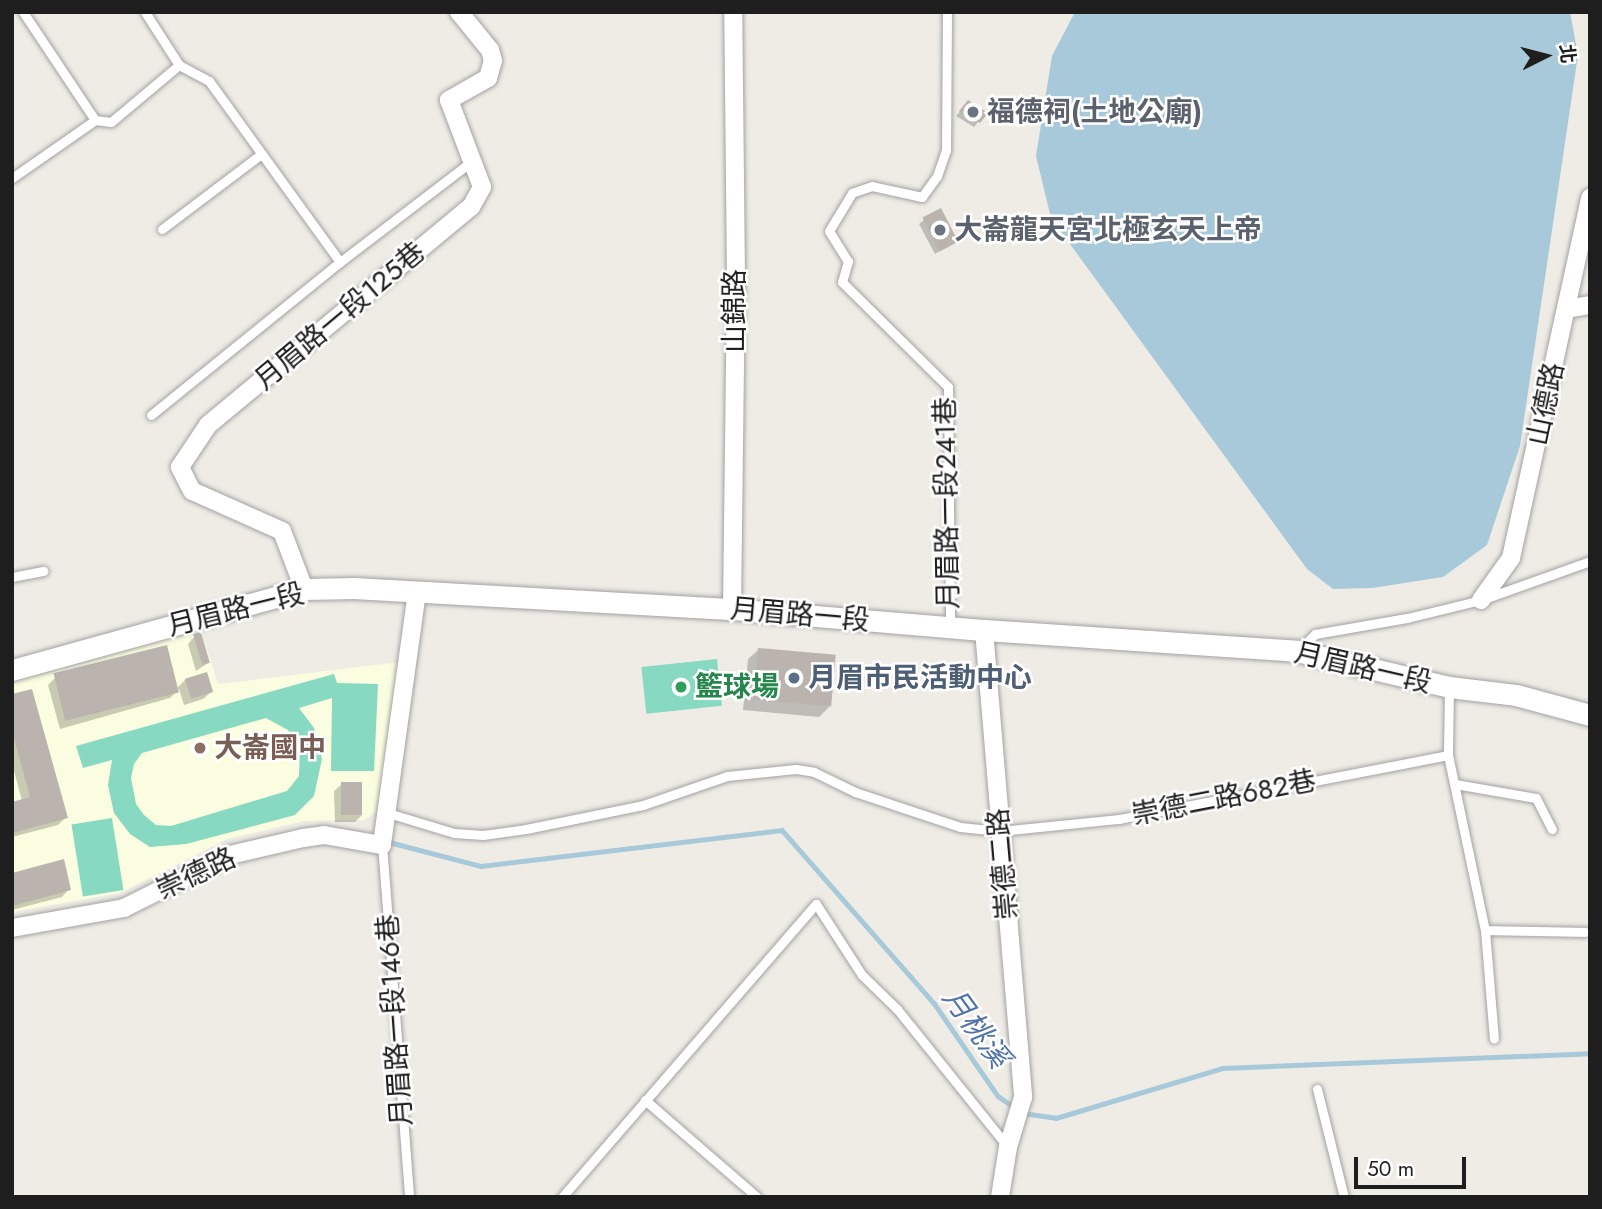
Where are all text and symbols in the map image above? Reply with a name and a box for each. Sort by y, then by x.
north arrow [1511,21,1581,91]
text: 北 [1553,43,1582,65]
place label: 福德祠(土地公廟) [987,95,1202,129]
marker: 福德祠(土地公廟) [965,104,981,120]
place label: 大崙龍天宮北極玄天上帝 [954,213,1262,247]
marker: 大崙龍天宮北極玄天上帝 [932,222,948,238]
street label: 月眉路一段125巷 [248,235,432,397]
street label: 山錦路 [718,269,752,353]
street label: 山德路 [1521,359,1571,449]
street label: 月眉路一段241巷 [928,396,966,610]
street label: 月眉路一段 [164,577,308,643]
street label: 月眉路一段 [729,592,871,638]
street label: 月眉路一段 [1291,636,1435,700]
place label: 月眉市民活動中心 [808,661,1032,695]
place label: 籃球場 [695,670,779,704]
marker: 月眉市民活動中心 [786,670,802,686]
marker: 籃球場 [673,679,689,695]
place label: 大崙國中 [214,731,326,765]
marker: 大崙國中 [192,740,208,756]
street label: 崇德二路682巷 [1129,764,1319,832]
street label: 崇德二路 [981,807,1025,921]
street label: 崇德路 [151,841,241,907]
street label: 月眉路一段146巷 [371,913,419,1127]
water label: 月桃溪 [935,981,1017,1075]
scale bar [1357,1142,1469,1186]
text: 50 m [1367,1154,1414,1184]

